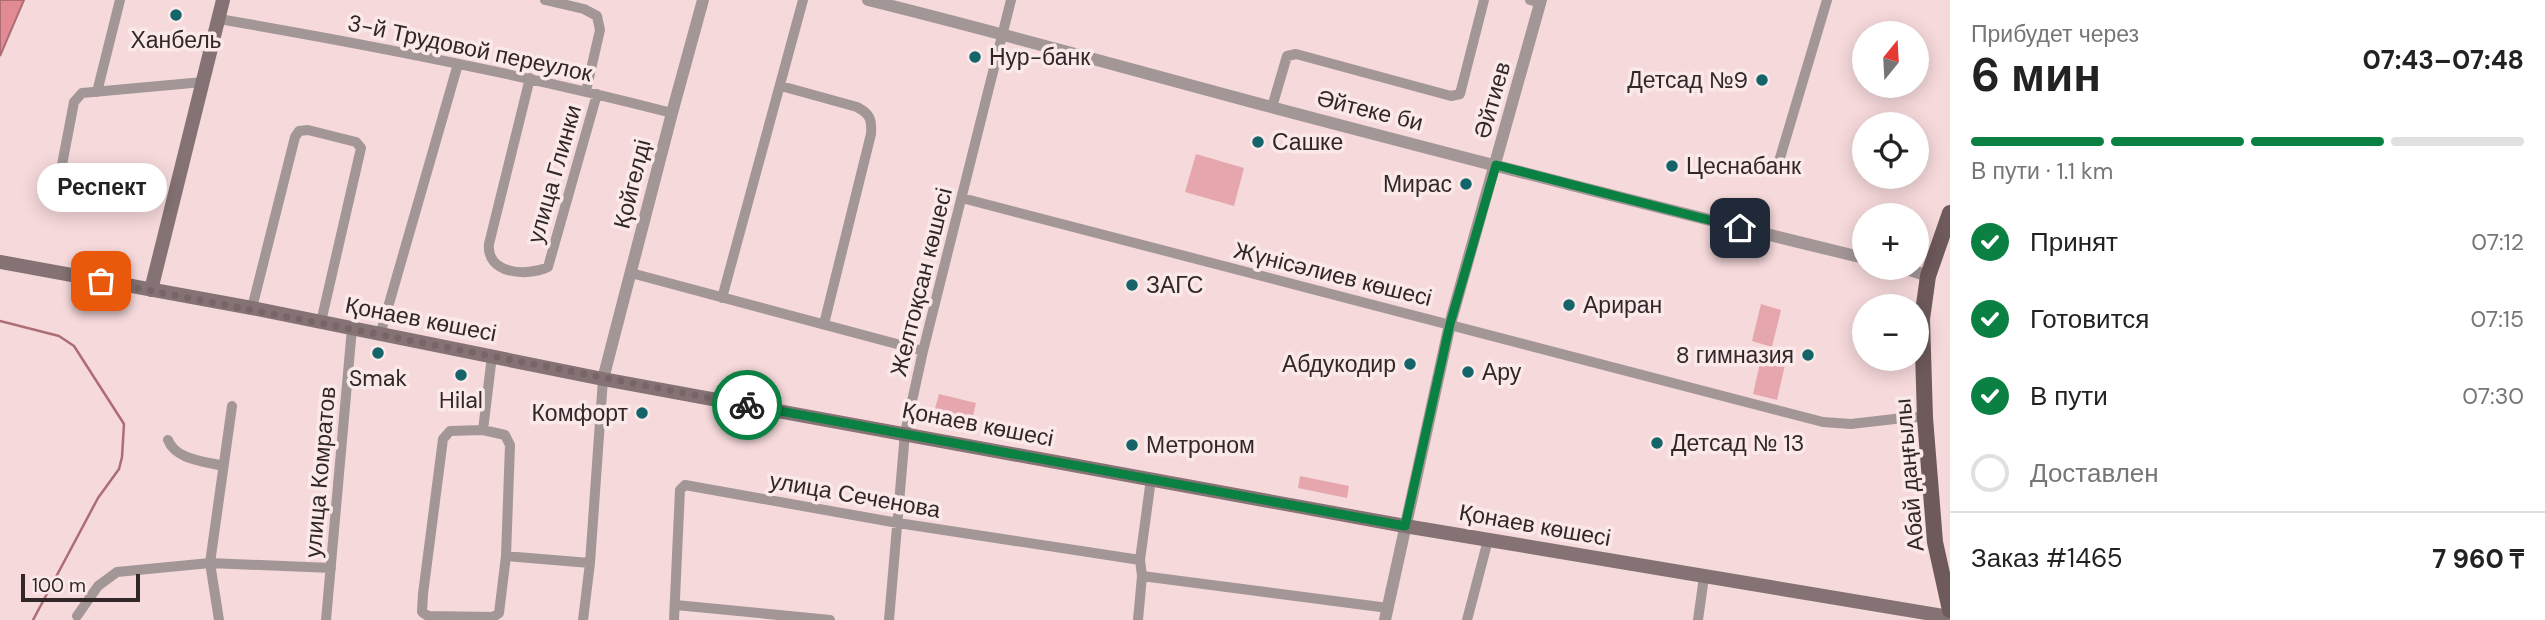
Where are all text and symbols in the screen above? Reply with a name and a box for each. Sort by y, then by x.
marker: Ханбель [168,7,184,23]
street label: 3-й Трудовой переулок [345,7,596,89]
text: Прибудет через [1971,19,2139,49]
north arrow [1852,21,1928,98]
map controls [1852,21,1929,371]
place label: Ханбель [130,25,222,55]
place label: Нур-банк [989,42,1091,72]
text: 07:43–07:48 [2363,43,2524,77]
text: 6 мин [1971,45,2101,105]
marker: Нур-банк [967,49,983,65]
street label: Әйтиев [1467,58,1517,142]
place label: Детсад №9 [1627,65,1748,95]
marker: Детсад №9 [1754,72,1770,88]
street label: Әйтеке би [1314,82,1426,138]
street label: улица Глинки [520,101,588,247]
button: locate [1852,112,1929,189]
place label: Сашке [1272,127,1343,157]
marker: Сашке [1250,134,1266,150]
street label: Қойгелді [606,136,658,232]
place label: Цеснабанк [1686,151,1802,181]
text: В пути · 1.1 km [1971,156,2113,186]
marker: Цеснабанк [1664,158,1680,174]
callout: Респект [36,162,166,211]
place label: Мирас [1383,169,1452,199]
text: Респект [57,172,147,202]
marker: Мирас [1458,176,1474,192]
street label: Желтоқсан көшесі [883,185,959,379]
pin [1710,198,1770,258]
button: + [1852,203,1929,280]
icon: home [1721,209,1759,247]
icon: check [1971,223,2009,261]
text: Принят [2030,225,2118,259]
text: 07:12 [2471,227,2524,257]
street label: Жүнісәлиев көшесі [1231,235,1435,313]
pin [71,251,131,311]
icon: bag [82,262,120,300]
place label: ЗАГС [1146,270,1203,300]
marker: ЗАГС [1124,277,1140,293]
street label: Қонаев көшесі [343,290,499,348]
place label: Ариран [1583,290,1662,320]
button: − [1852,294,1929,371]
marker: Ариран [1561,297,1577,313]
icon: check [1971,300,2009,338]
text: Готовится [2030,302,2149,336]
text: 07:15 [2470,304,2524,334]
place label: 8 гимназия [1676,340,1794,370]
marker: Smak [370,345,386,361]
marker: 8 гимназия [1800,347,1816,363]
place label: Абдукодир [1282,349,1396,379]
marker: Абдукодир [1402,356,1418,372]
place label: Ару [1482,357,1522,387]
place label: Smak [349,363,407,393]
marker: Ару [1460,364,1476,380]
marker: Hilal [453,367,469,383]
courier [712,370,782,440]
icon: check [1971,377,2009,415]
text: В пути [2030,379,2108,413]
text: 07:30 [2462,381,2524,411]
street label: улица Комратов [298,385,342,559]
place label: Hilal [439,385,483,415]
icon: bike [728,386,766,424]
street label: Қонаев көшесі [900,395,1056,453]
street label: Абай даңғылы [1887,397,1931,553]
place label: Комфорт [531,398,628,428]
marker: Комфорт [634,405,650,421]
place label: Детсад № 13 [1671,428,1804,458]
place label: Метроном [1146,430,1255,460]
marker: Детсад № 13 [1649,435,1665,451]
marker: Метроном [1124,437,1140,453]
text: Доставлен [2030,456,2159,490]
street label: улица Сеченова [767,465,943,525]
street label: Қонаев көшесі [1457,497,1613,553]
text: Заказ #1465 [1971,541,2123,575]
text: 7 960 ₸ [2432,542,2524,576]
scale bar [21,571,140,603]
text: 100 m [32,573,86,598]

